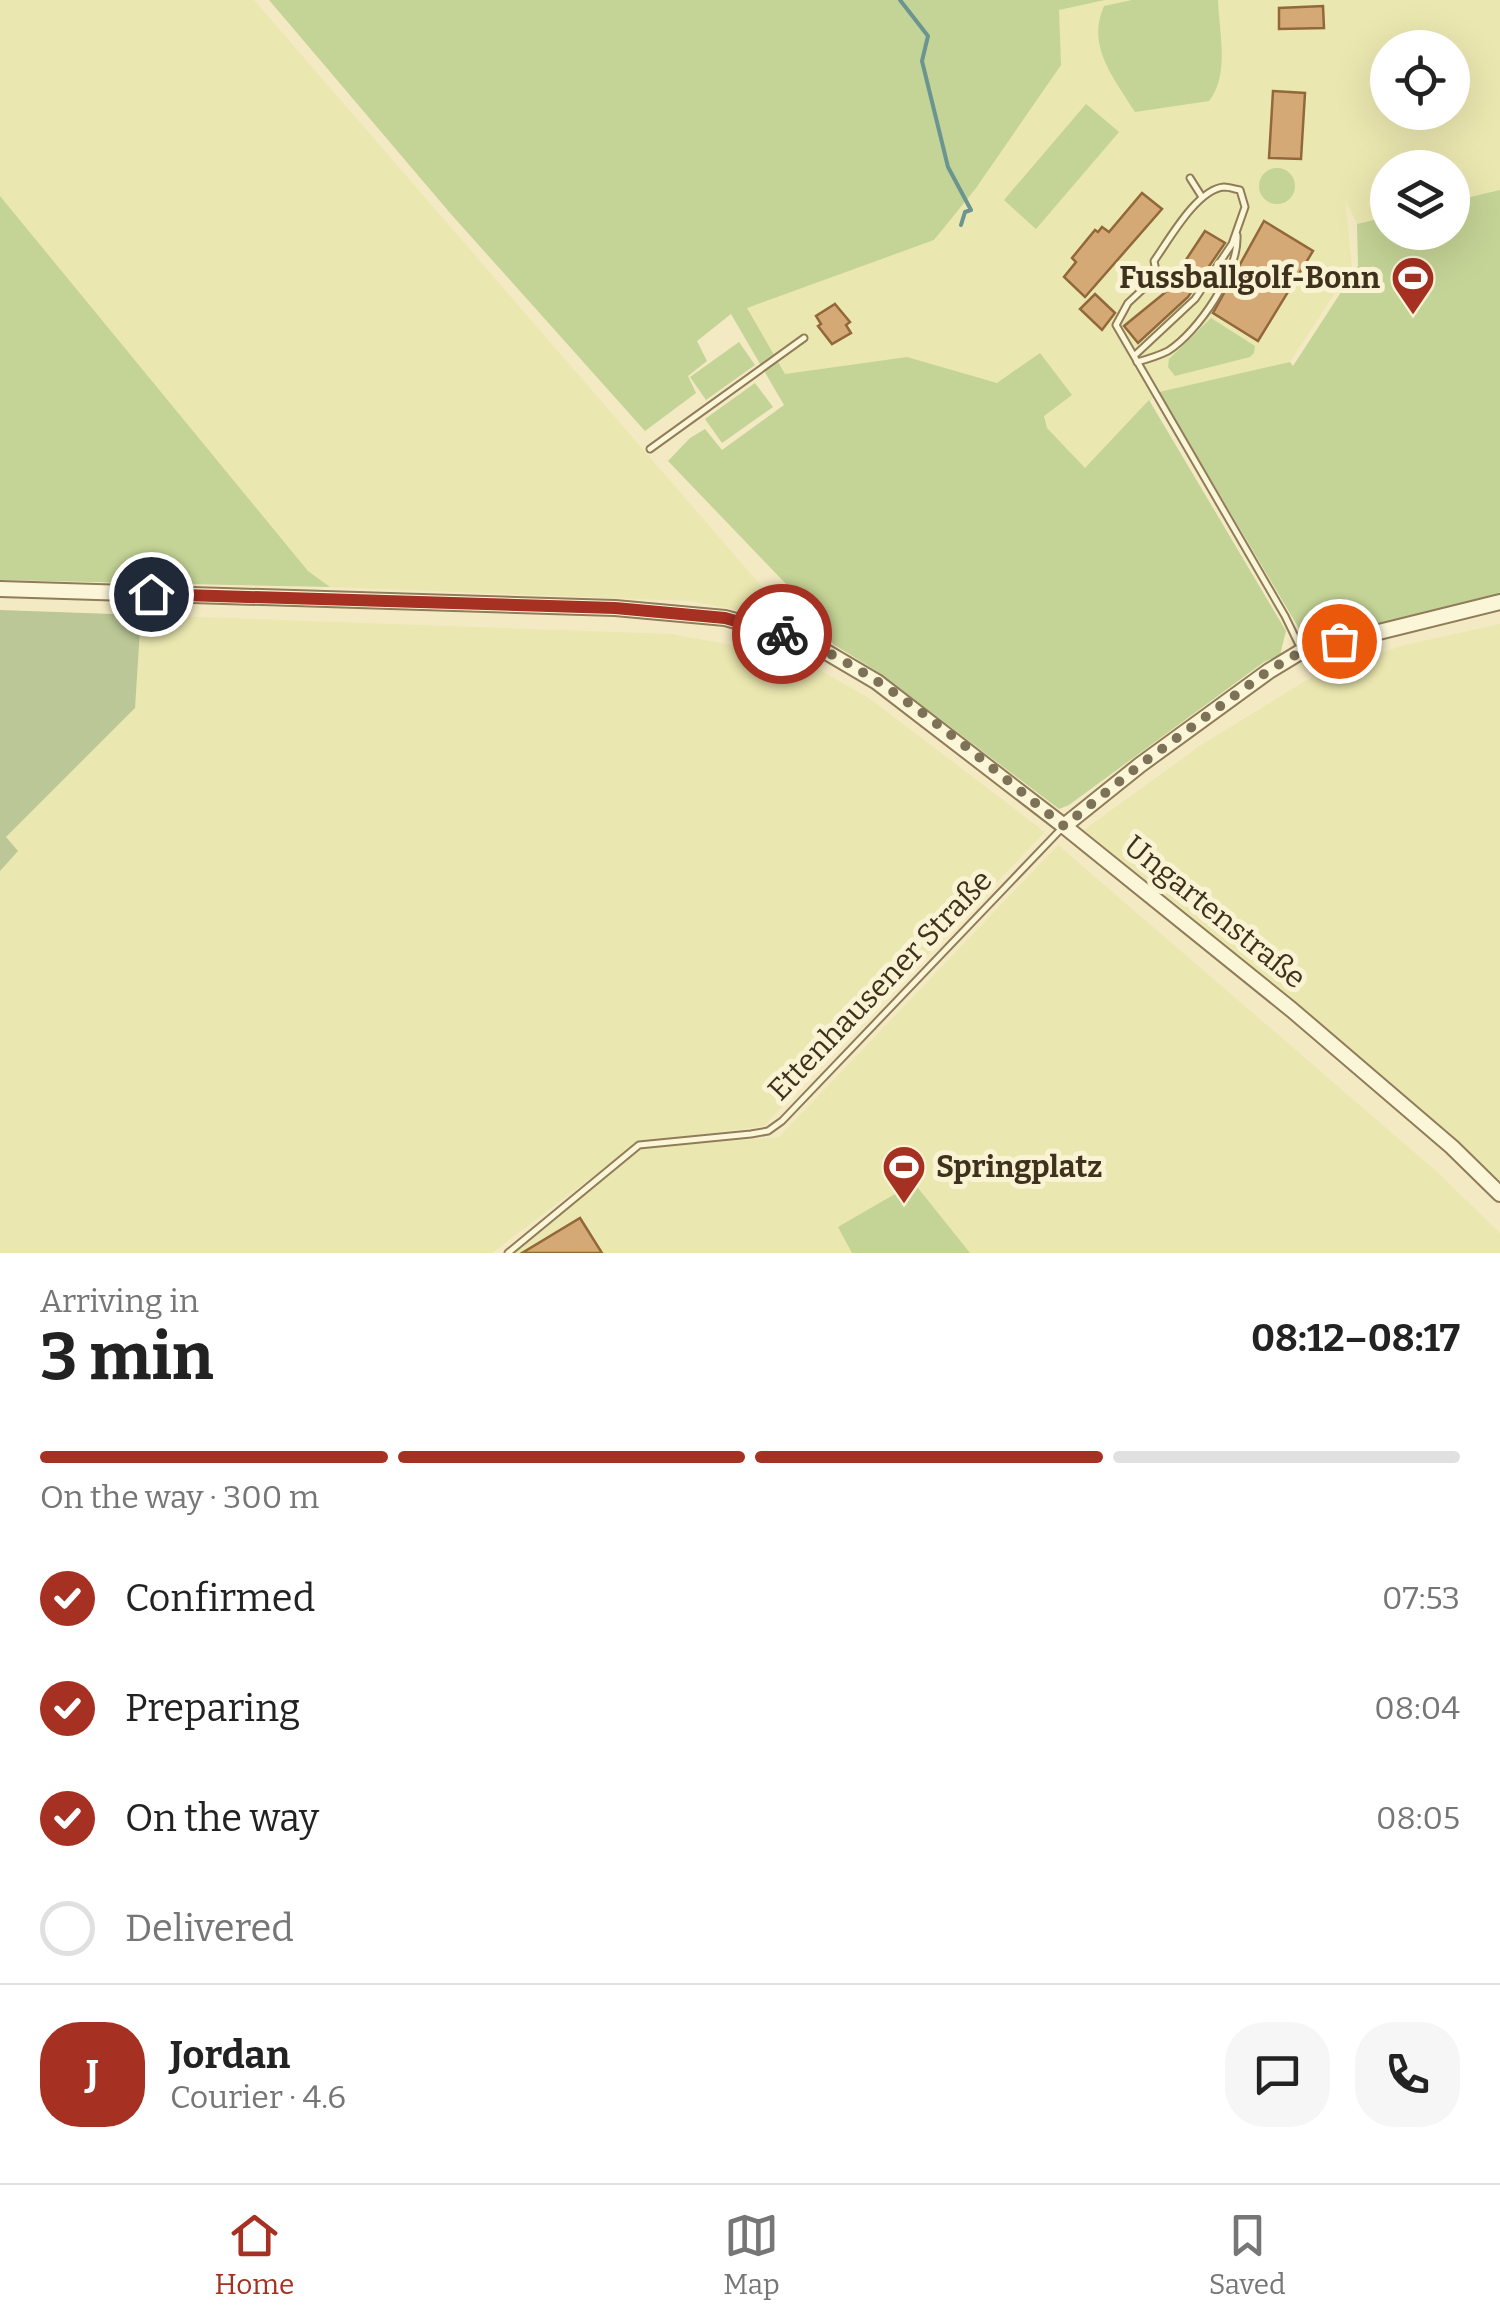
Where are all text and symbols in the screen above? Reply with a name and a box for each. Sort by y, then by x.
map controls [1370,30,1470,250]
button: locate [1370,30,1470,130]
button: layers [1370,150,1470,250]
sports icon: Fussballgolf-Bonn [1390,255,1436,316]
place label: Fussballgolf-Bonn [1119,260,1381,296]
pin [109,552,194,637]
icon: home [124,567,179,622]
courier [732,584,832,684]
pin [1297,599,1382,684]
icon: bike [755,607,810,662]
icon: bag [1312,614,1367,669]
street label: Ungartenstraße [1117,828,1313,996]
street label: Ettenhausener Straße [760,862,1000,1108]
sports icon: Springplatz [881,1144,927,1205]
place label: Springplatz [936,1149,1103,1185]
text: Arriving in [40,1282,199,1320]
text: 08:12–08:17 [1251,1315,1460,1361]
text: 3 min [40,1318,214,1396]
text: On the way · 300 m [40,1478,319,1516]
icon: check [40,1571,95,1626]
text: Confirmed [125,1575,315,1621]
text: 07:53 [1382,1579,1460,1617]
icon: check [40,1681,95,1736]
text: Preparing [125,1685,300,1731]
text: 08:04 [1374,1689,1460,1727]
icon: check [40,1791,95,1846]
text: On the way [125,1795,319,1841]
text: 08:05 [1376,1799,1460,1837]
text: Delivered [125,1905,294,1951]
button: chat [1225,2022,1330,2127]
button: phone [1355,2022,1460,2127]
text: Jordan [170,2032,290,2078]
text: J [86,2051,99,2097]
text: Courier · 4.6 [170,2078,346,2116]
tab: Home [214,2208,294,2301]
tab: Map [723,2208,780,2301]
tab: Saved [1209,2208,1286,2301]

